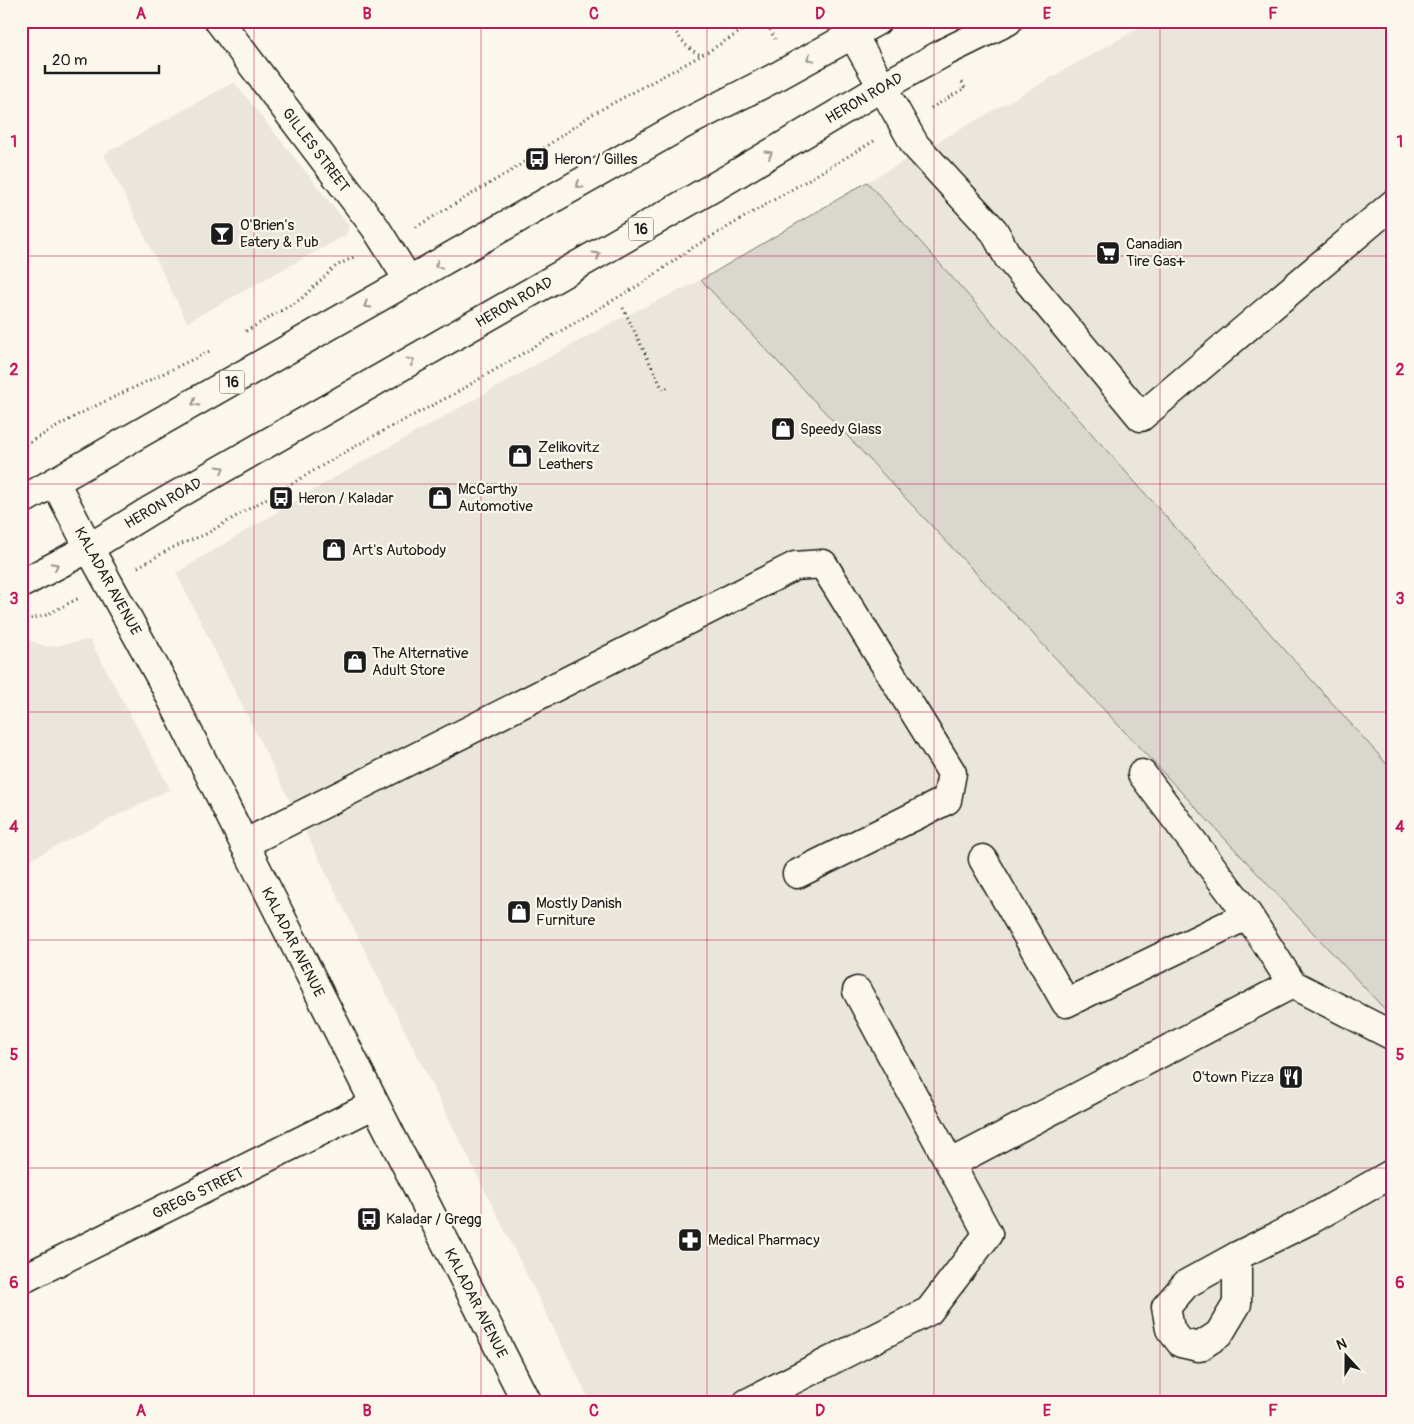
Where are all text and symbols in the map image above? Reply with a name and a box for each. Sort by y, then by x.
text: A [136,4,147,24]
text: B [362,4,372,24]
text: C [589,4,599,24]
text: D [815,4,825,24]
text: E [1043,4,1052,24]
text: F [1268,4,1278,24]
scale bar [45,42,159,74]
text: 20 m [52,51,87,70]
one-way arrow [807,51,816,61]
street label: HERON ROAD [822,69,906,128]
street label: GILLES STREET [278,104,353,196]
text: 1 [11,132,17,152]
text: 1 [1397,132,1403,152]
bus stop icon: Heron / Gilles [524,146,550,172]
place label: Heron / Gilles [554,150,638,169]
one-way arrow [764,151,773,161]
one-way arrow [575,178,584,188]
place label: O'Brien's Eatery & Pub [240,216,319,252]
road number: 16 [628,218,654,240]
bar icon: O'Brien's Eatery & Pub [209,221,235,247]
place label: Canadian Tire Gas+ [1126,235,1185,271]
supermarket icon: Canadian Tire Gas+ [1095,240,1121,266]
one-way arrow [591,251,600,261]
one-way arrow [434,259,443,269]
street label: HERON ROAD [472,273,556,332]
one-way arrow [363,299,372,309]
one-way arrow [405,358,414,368]
text: 2 [10,360,19,380]
text: 2 [1396,360,1405,380]
road number: 16 [220,371,244,394]
one-way arrow [192,396,201,406]
shop icon: Speedy Glass [770,416,796,442]
place label: Speedy Glass [800,420,882,439]
place label: Zelikovitz Leathers [538,438,600,474]
shop icon: Zelikovitz Leathers [507,443,533,469]
one-way arrow [216,466,225,476]
street label: HERON ROAD [121,474,205,533]
place label: McCarthy Automotive [458,480,534,516]
bus stop icon: Heron / Kaladar [268,485,294,511]
shop icon: McCarthy Automotive [427,485,453,511]
place label: Heron / Kaladar [298,489,395,508]
street label: KALADAR AVENUE [70,524,145,639]
shop icon: Art's Autobody [321,537,347,563]
place label: Art's Autobody [352,541,447,560]
one-way arrow [50,562,59,572]
text: 3 [10,589,19,609]
text: 3 [1396,589,1405,609]
place label: The Alternative Adult Store [372,644,469,680]
shop icon: The Alternative Adult Store [342,649,368,675]
text: 4 [9,817,19,837]
text: 4 [1395,817,1405,837]
street label: KALADAR AVENUE [257,884,329,1001]
place label: Mostly Danish Furniture [536,894,622,930]
shop icon: Mostly Danish Furniture [506,899,532,925]
text: 5 [10,1045,19,1065]
text: 5 [1396,1045,1405,1065]
restaurant icon: O'town Pizza [1278,1064,1304,1090]
place label: O'town Pizza [1192,1068,1274,1087]
street label: GREGG STREET [149,1163,247,1224]
bus stop icon: Kaladar / Gregg [356,1206,382,1232]
place label: Kaladar / Gregg [386,1210,482,1229]
pharmacy icon: Medical Pharmacy [677,1227,703,1253]
place label: Medical Pharmacy [708,1231,820,1250]
street label: KALADAR AVENUE [440,1245,512,1362]
text: 6 [9,1273,19,1293]
text: 6 [1395,1273,1405,1293]
north arrow [1322,1332,1372,1382]
text: N [1334,1335,1349,1354]
text: A [136,1401,147,1421]
text: B [362,1401,372,1421]
text: C [589,1401,599,1421]
text: D [815,1401,825,1421]
text: E [1043,1401,1052,1421]
text: F [1268,1401,1278,1421]

